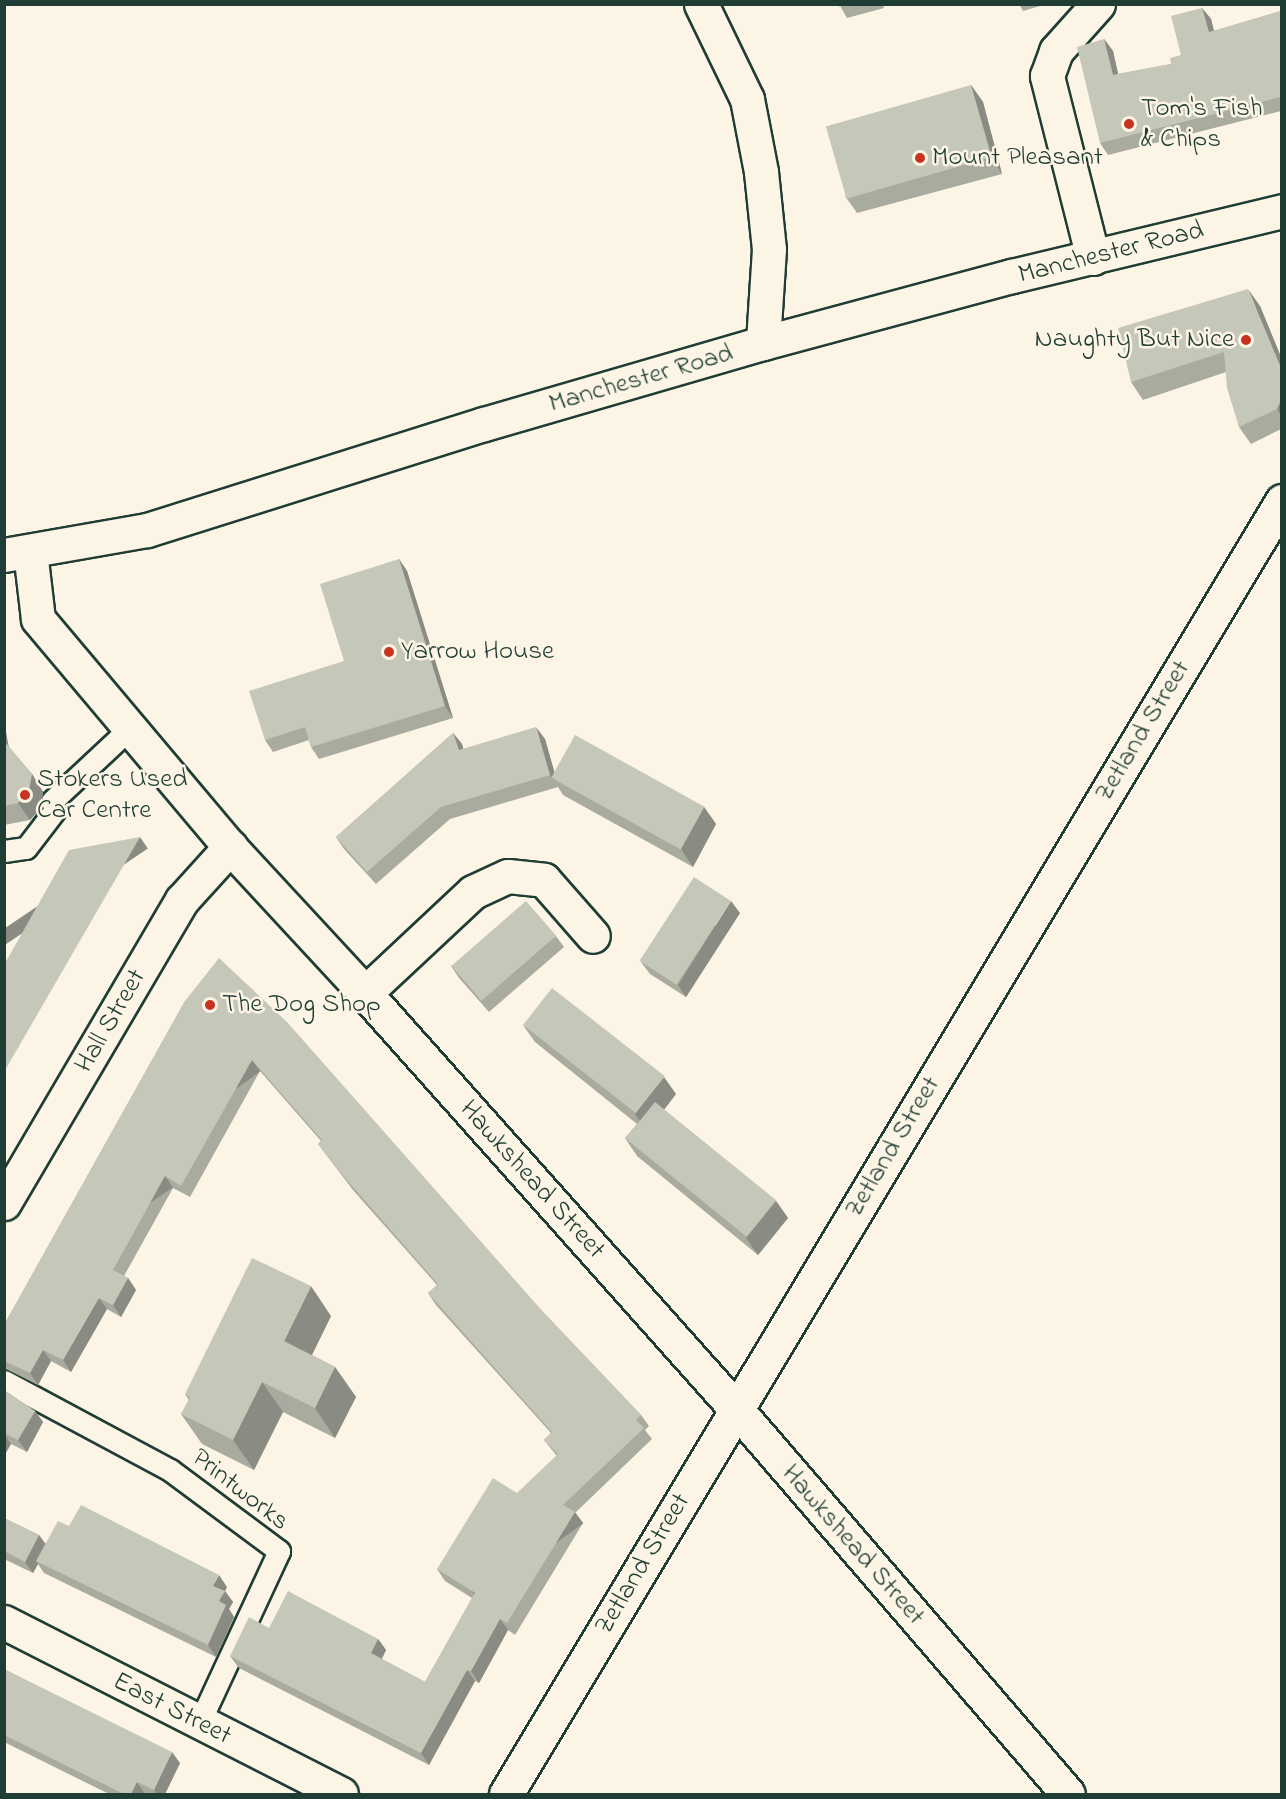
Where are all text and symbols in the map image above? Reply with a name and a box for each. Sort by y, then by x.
place label: Tom's Fish & Chips [1141,92,1263,155]
marker: Tom's Fish & Chips [1122,117,1136,131]
place label: Mount Pleasant [932,142,1103,174]
marker: Mount Pleasant [913,151,927,165]
street label: Manchester Road [1015,214,1207,292]
place label: Naughty But Nice [1035,324,1234,356]
marker: Naughty But Nice [1239,333,1253,347]
street label: Manchester Road [545,337,737,421]
place label: Yarrow House [401,636,554,668]
marker: Yarrow House [382,645,396,659]
street label: Zetland Street [1088,655,1198,807]
place label: Stokers Used Car Centre [37,763,187,826]
marker: Stokers Used Car Centre [18,788,32,802]
street label: Hall Street [68,963,154,1079]
place label: The Dog Shop [222,989,381,1021]
marker: The Dog Shop [203,998,217,1012]
street label: Zetland Street [838,1071,948,1223]
street label: Hawkshead Street [452,1094,612,1266]
street label: Printworks [185,1442,295,1538]
street label: Hawkshead Street [774,1458,932,1632]
street label: Zetland Street [588,1488,698,1640]
street label: East Street [107,1665,237,1753]

